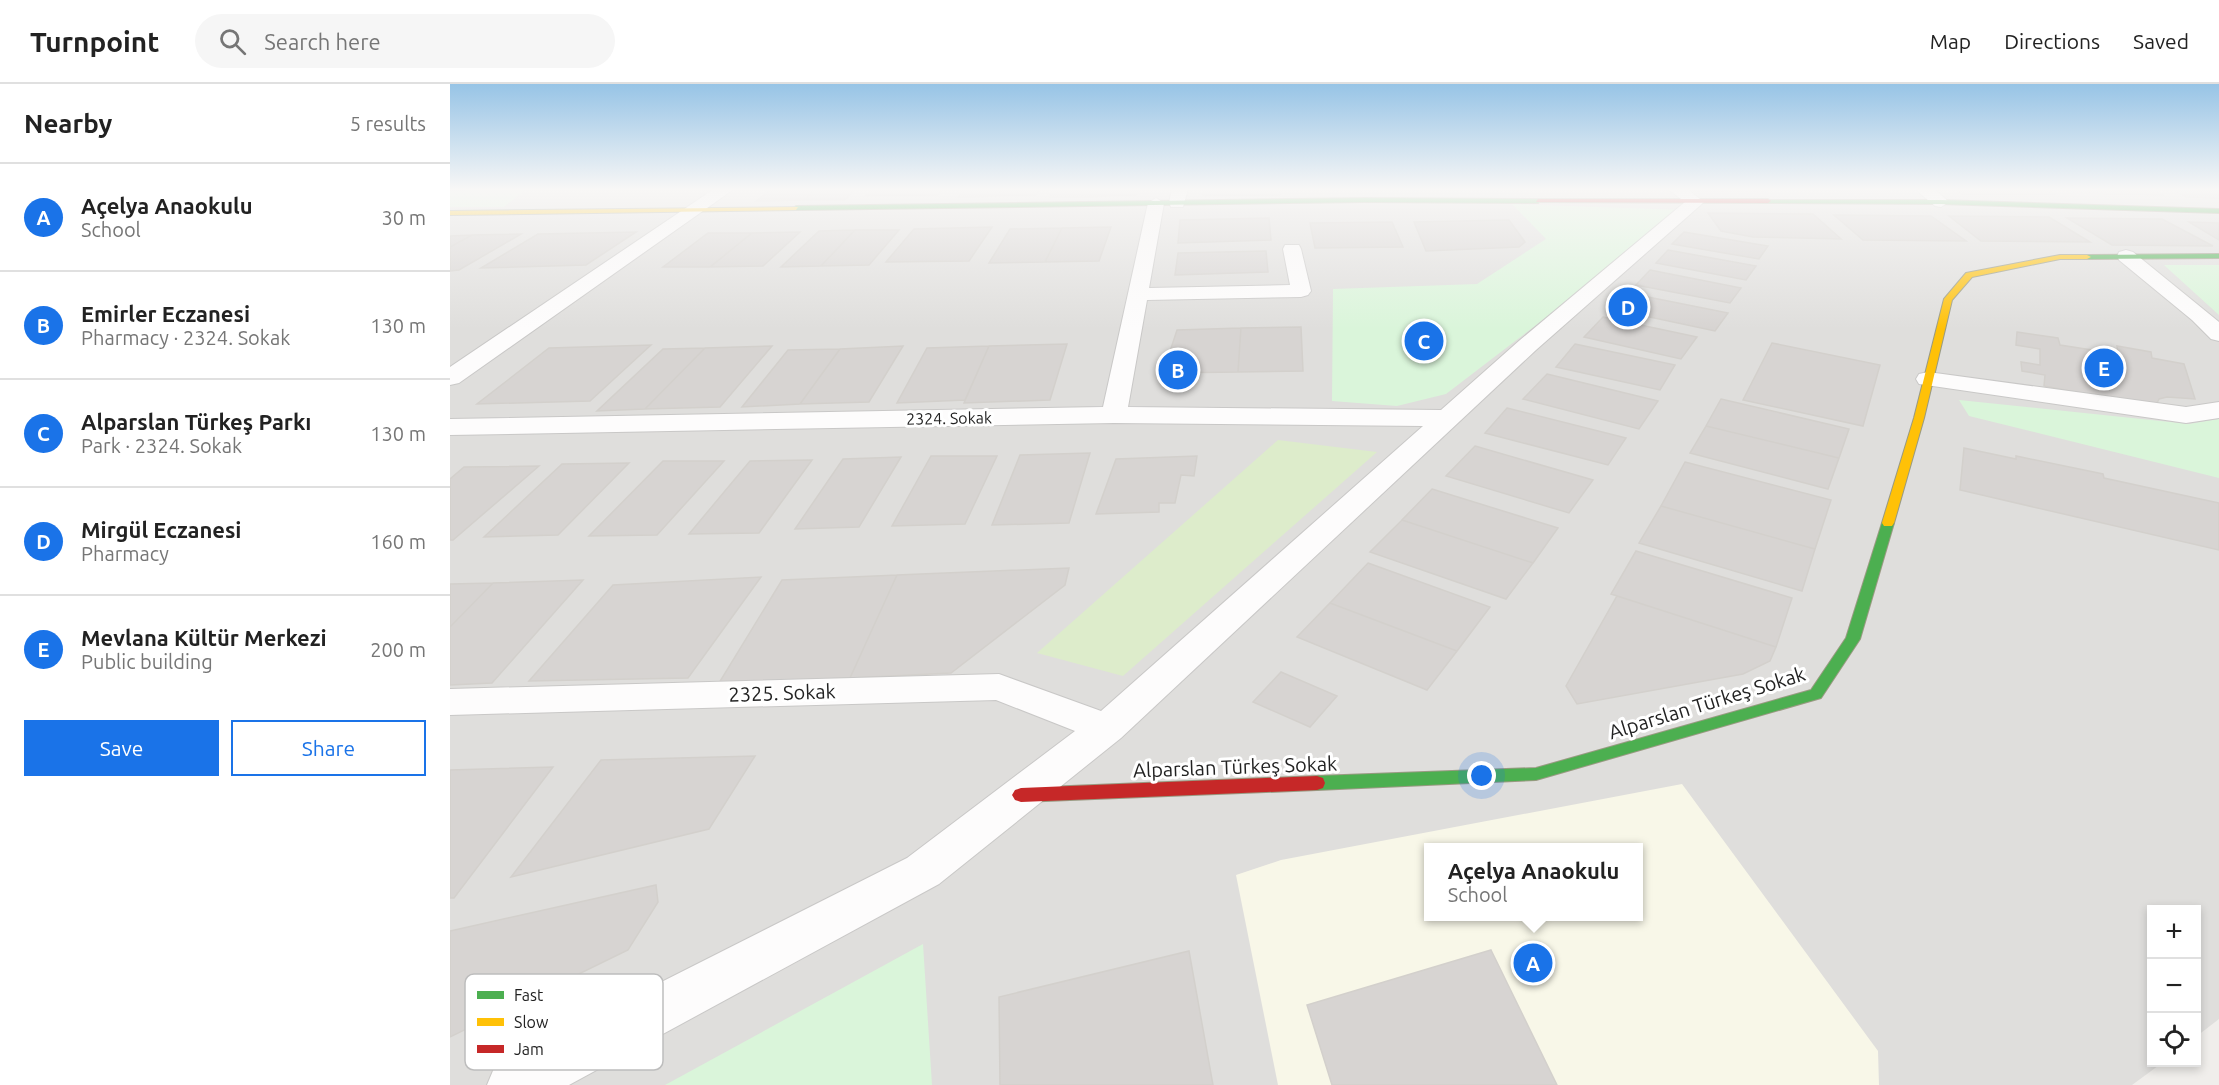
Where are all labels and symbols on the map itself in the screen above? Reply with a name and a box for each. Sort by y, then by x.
pin: D [1608,284,1648,330]
pin: C [1404,318,1444,364]
pin: E [2084,346,2124,390]
pin: B [1158,348,1198,392]
street label: 2324. Sokak [906,408,992,428]
street label: Alparslan Türkeş Sokak [1606,662,1808,743]
street label: 2325. Sokak [728,679,836,706]
street label: Alparslan Türkeş Sokak [1132,751,1337,782]
your location [1467,761,1496,790]
pin: A [1514,940,1552,986]
legend [465,974,663,1070]
text: Fast [514,986,544,1004]
text: Slow [514,1013,549,1031]
text: Jam [514,1040,544,1058]

